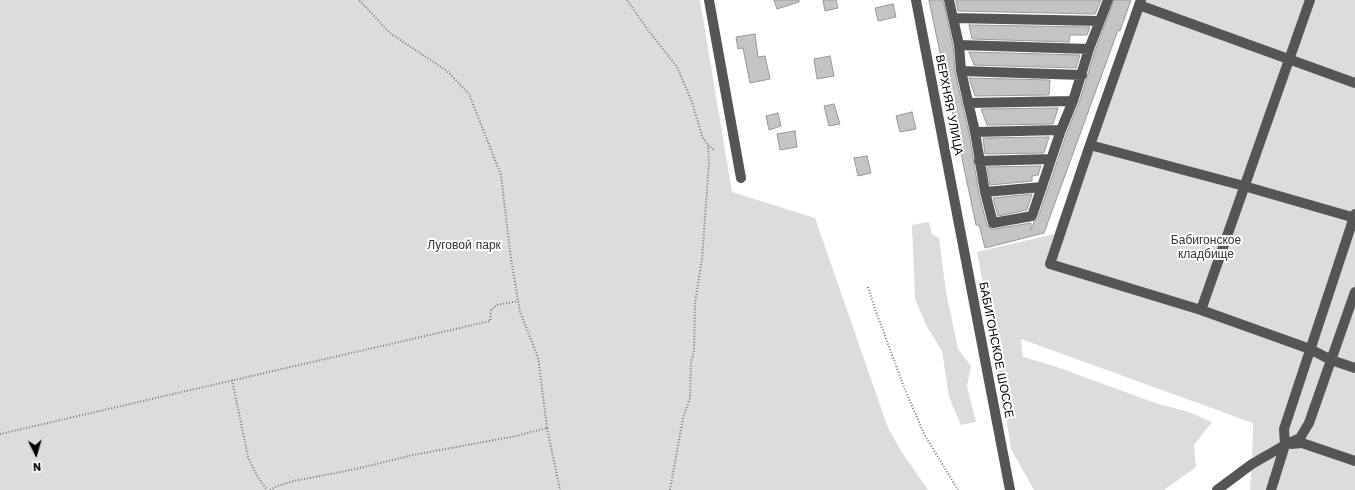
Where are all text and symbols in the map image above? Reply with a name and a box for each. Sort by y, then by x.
street label: ВЕРХНЯЯ УЛИЦА [932,53,966,157]
park label: Бабигонское кладбище [1171,233,1241,261]
park label: Луговой парк [427,238,501,252]
street label: БАБИГОНСКОЕ ШОССЕ [976,281,1016,419]
north arrow [16,434,56,474]
text: N [32,460,42,473]

